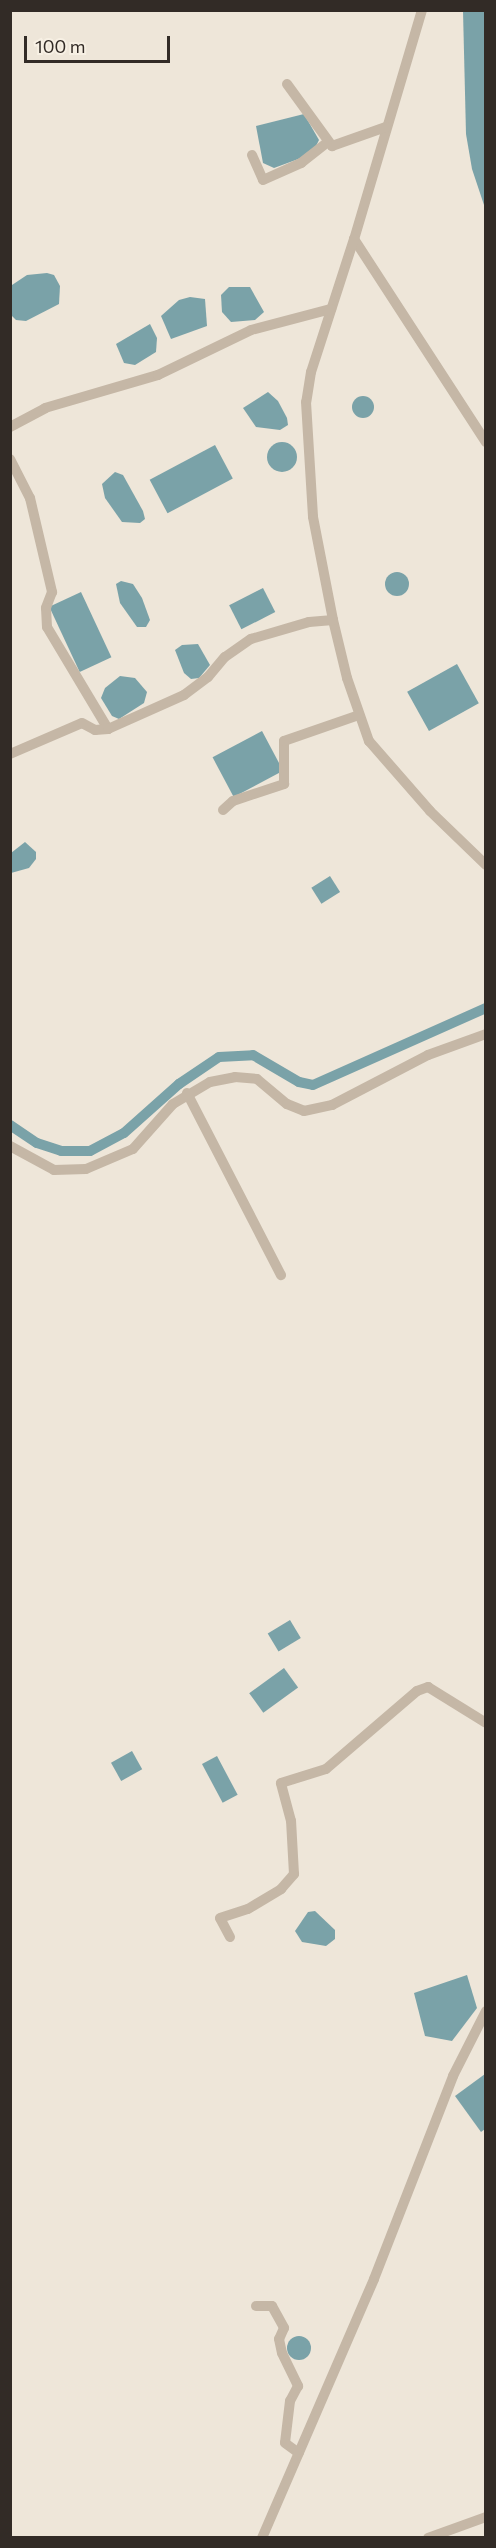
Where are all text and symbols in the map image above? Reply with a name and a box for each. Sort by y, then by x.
scale bar [27,24,172,62]
text: 100 m [35,35,85,57]

